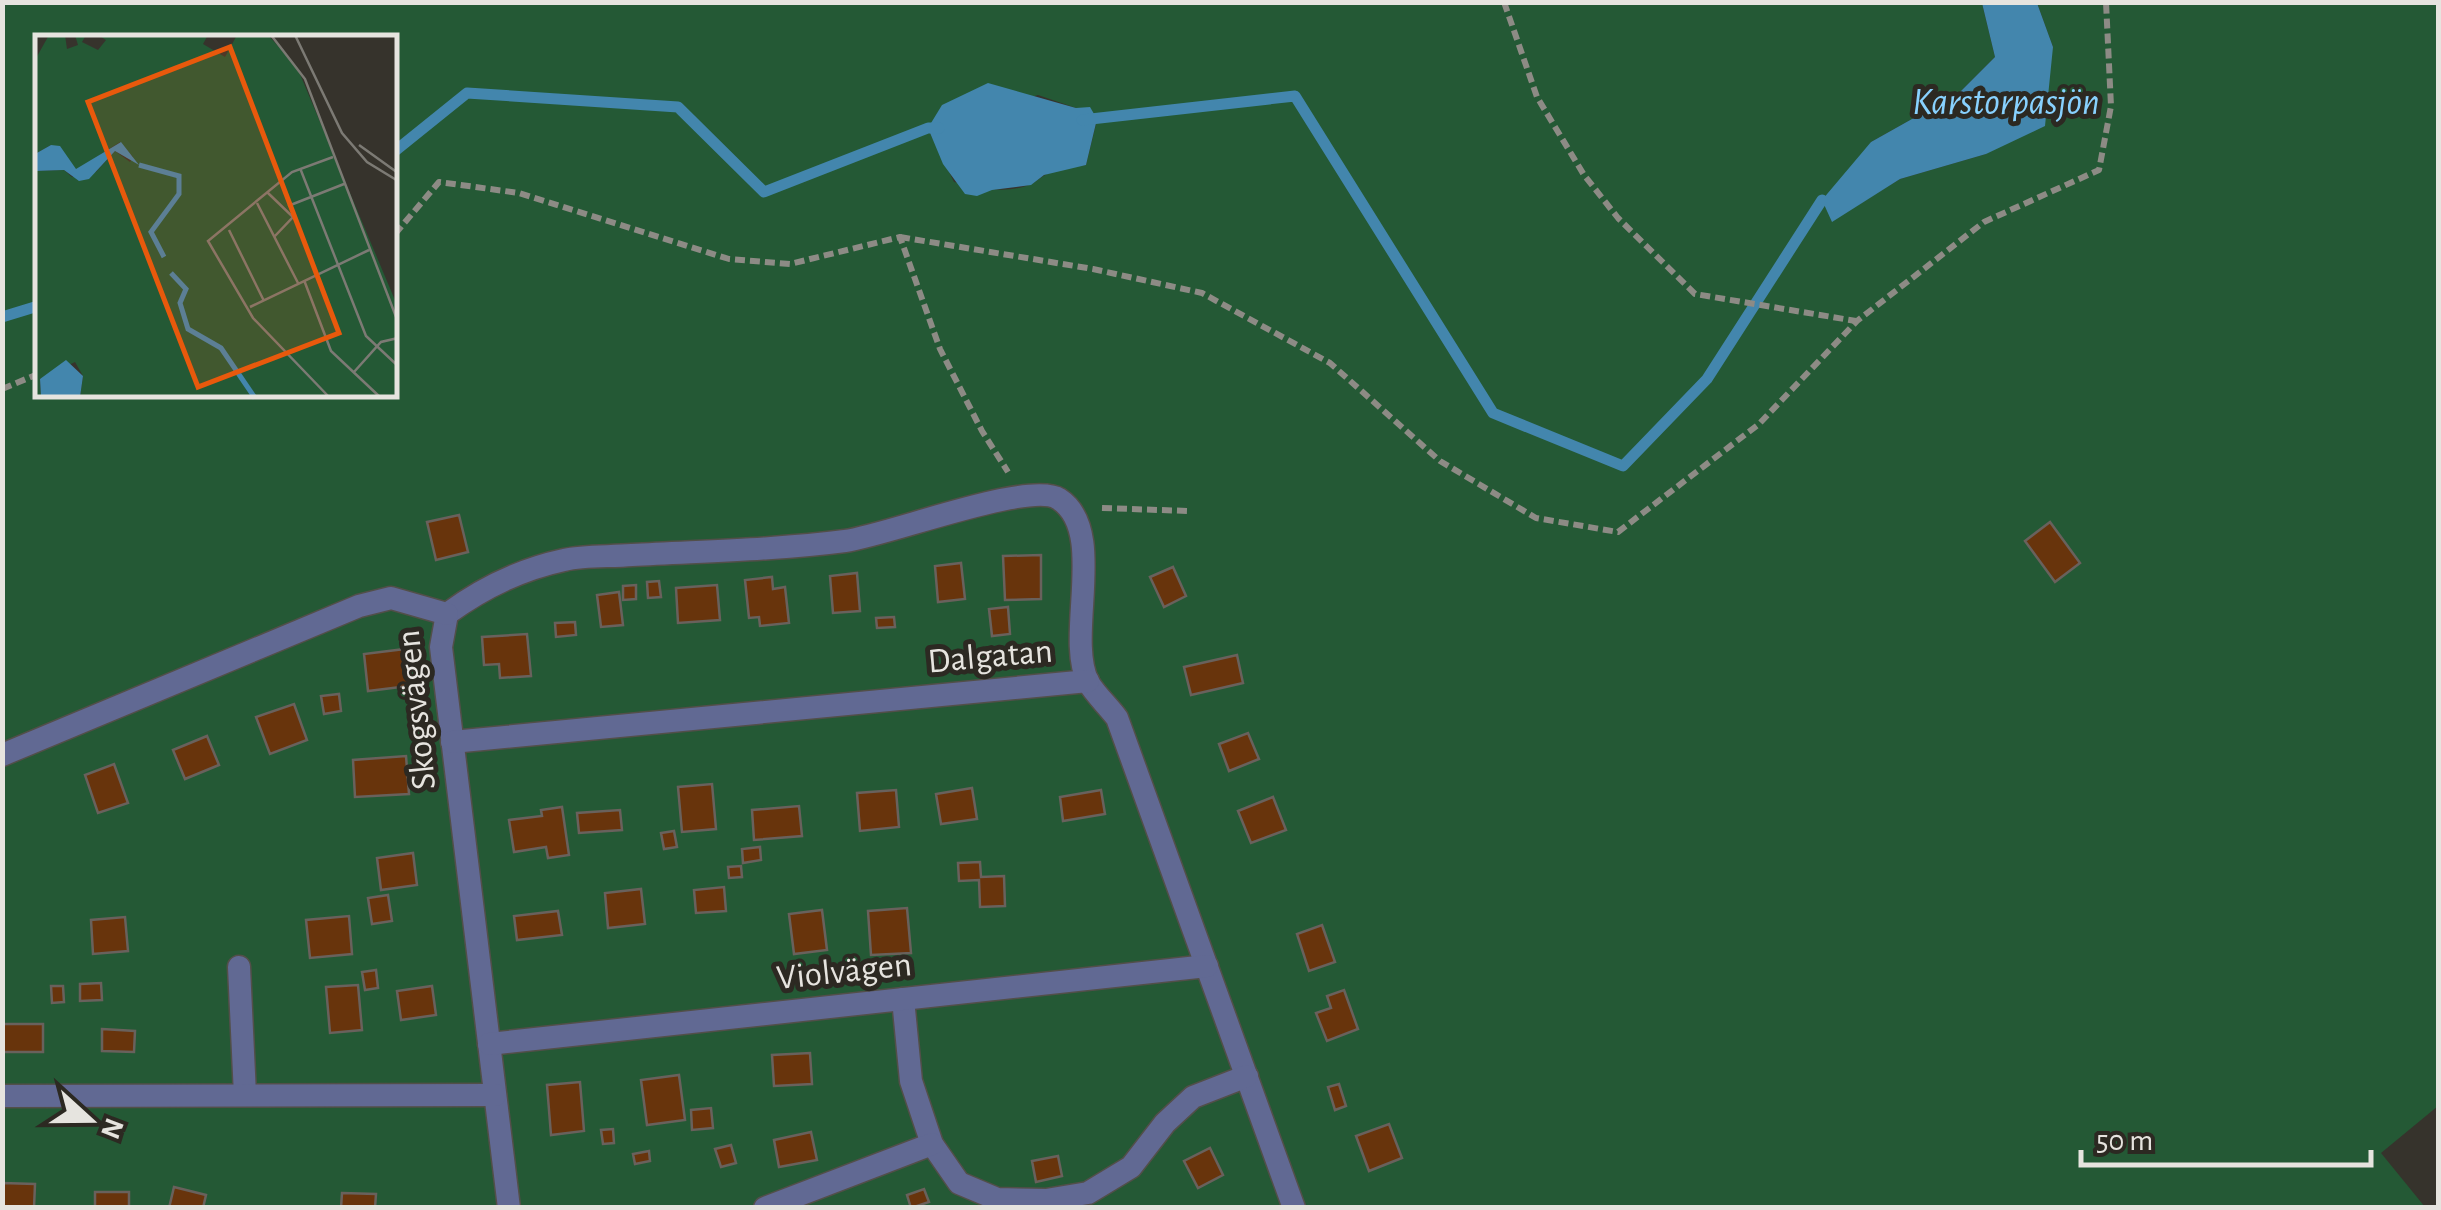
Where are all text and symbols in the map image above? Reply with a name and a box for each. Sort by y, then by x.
inset map [35,35,398,398]
water label: Karstorpasjön [1912,84,2100,122]
street label: Skogsvägen [391,628,442,791]
street label: Dalgatan [926,634,1054,679]
street label: Violvägen [775,947,913,996]
north arrow [40,1070,140,1170]
scale bar [2081,1105,2371,1167]
text: N [95,1114,128,1142]
text: 50 m [2096,1126,2153,1156]

